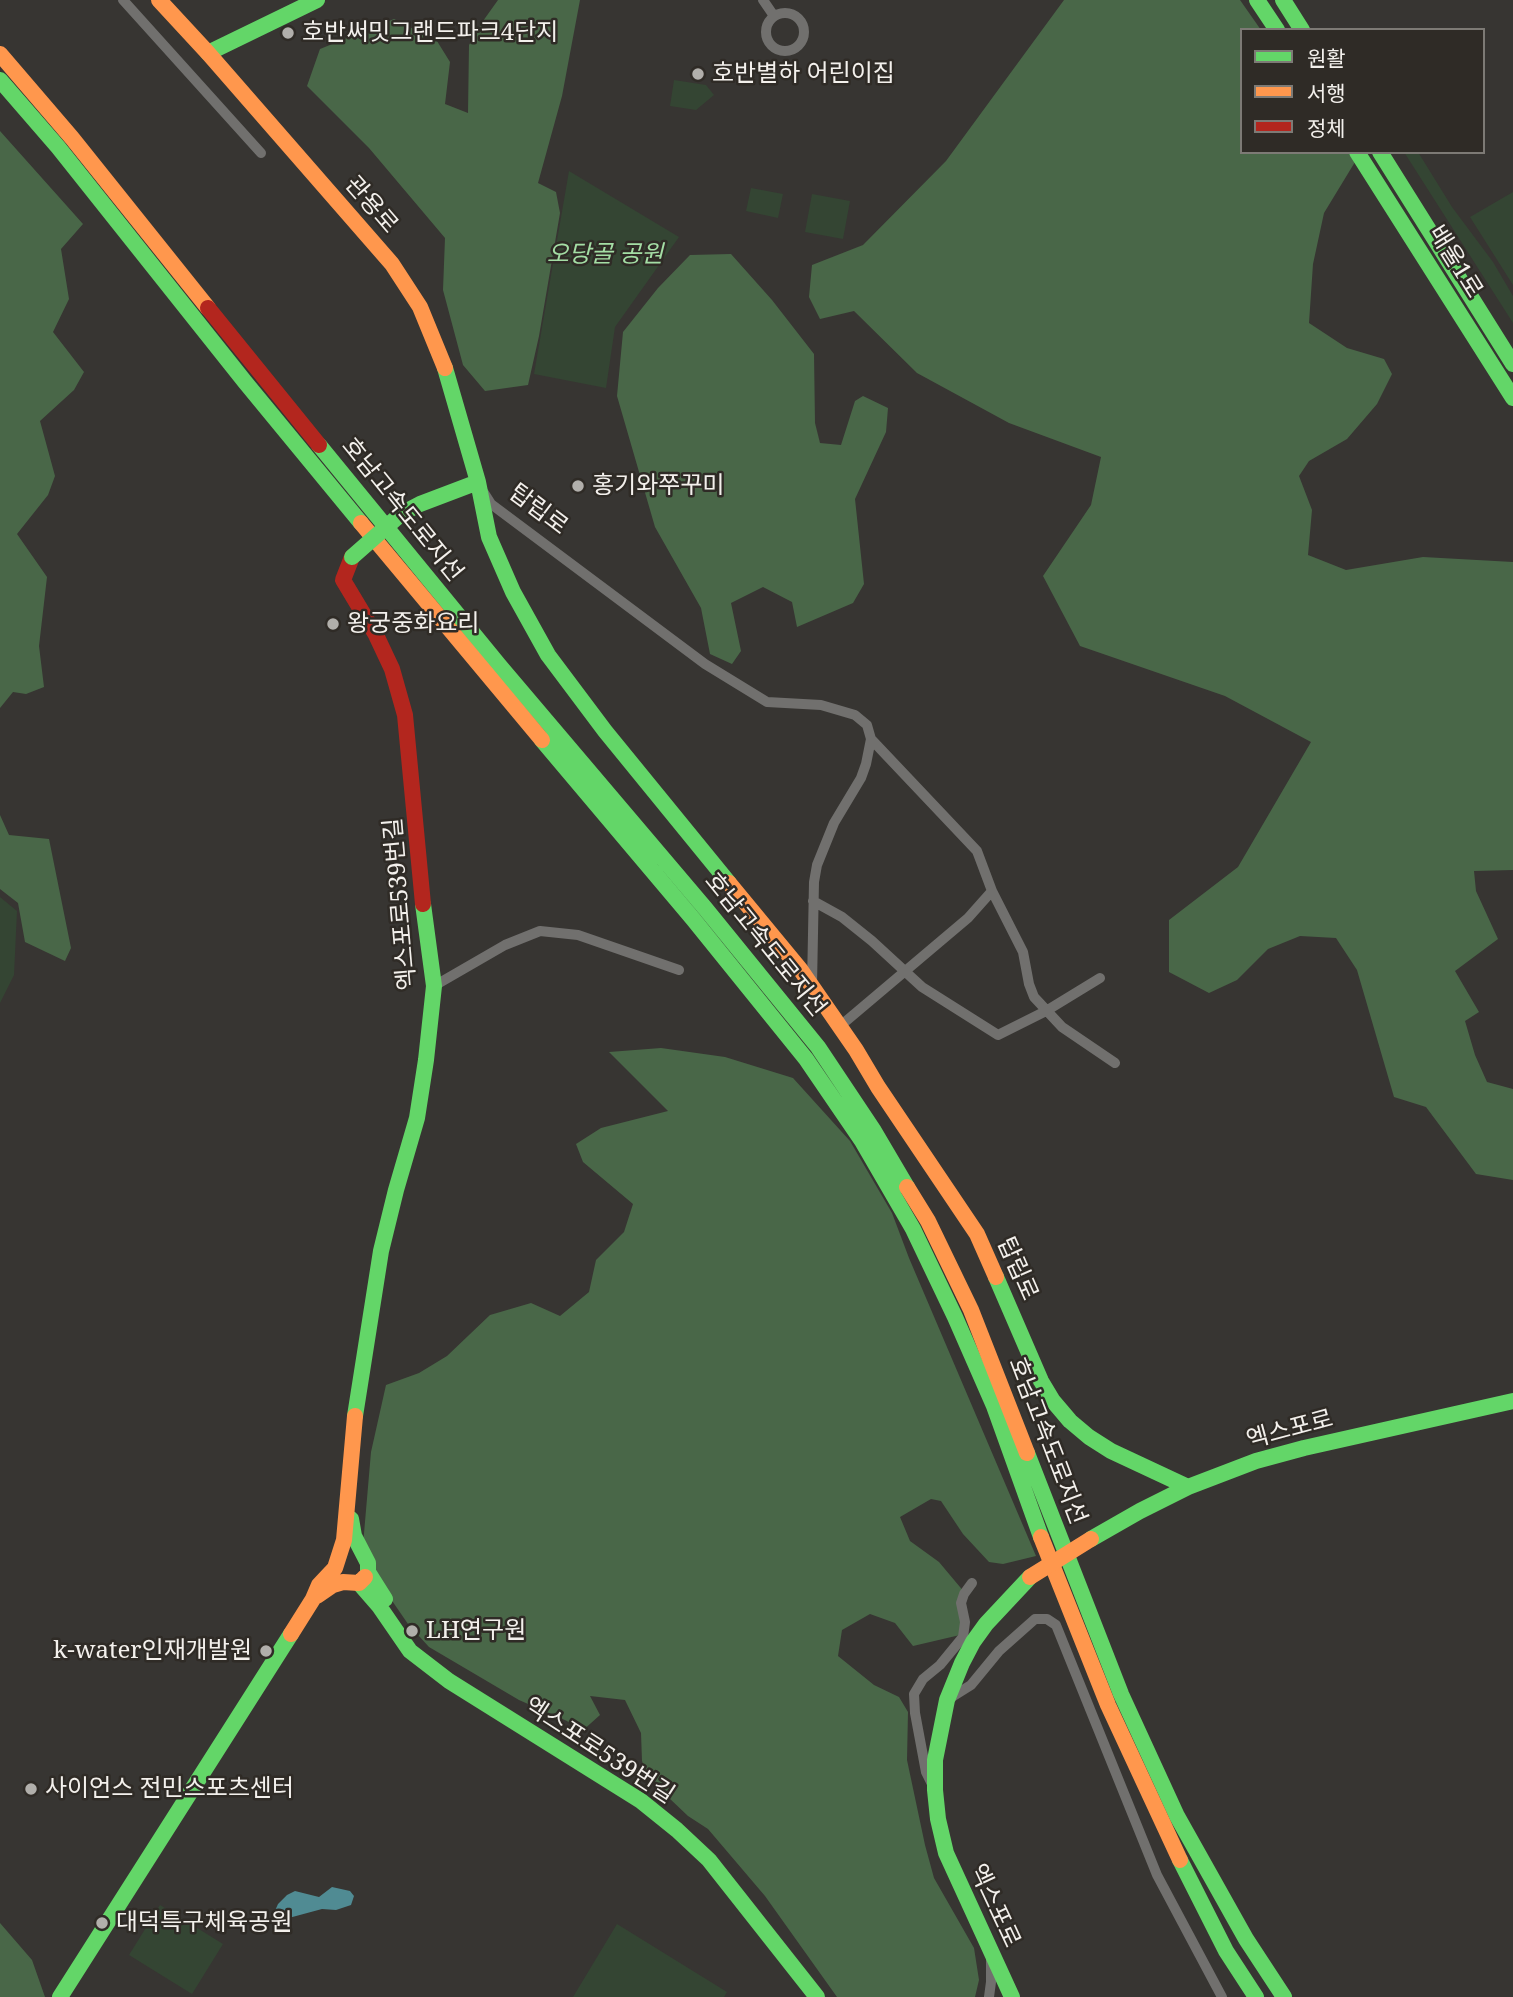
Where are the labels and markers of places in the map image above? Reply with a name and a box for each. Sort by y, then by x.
place label: 호반써밋그랜드파크4단지 [302,19,558,47]
marker: 호반써밋그랜드파크4단지 [280,25,296,41]
place label: 호반별하 어린이집 [712,60,895,88]
marker: 호반별하 어린이집 [690,66,706,82]
place label: 홍기와쭈꾸미 [592,472,724,500]
marker: 홍기와쭈꾸미 [570,478,586,494]
place label: 왕궁중화요리 [347,610,479,638]
marker: 왕궁중화요리 [325,616,341,632]
place label: LH연구원 [426,1617,526,1645]
marker: LH연구원 [404,1623,420,1639]
place label: k-water인재개발원 [53,1637,252,1665]
marker: k-water인재개발원 [258,1643,274,1659]
place label: 사이언스 전민스포츠센터 [45,1775,294,1803]
marker: 사이언스 전민스포츠센터 [23,1781,39,1797]
place label: 대덕특구체육공원 [116,1909,293,1937]
marker: 대덕특구체육공원 [94,1915,110,1931]

